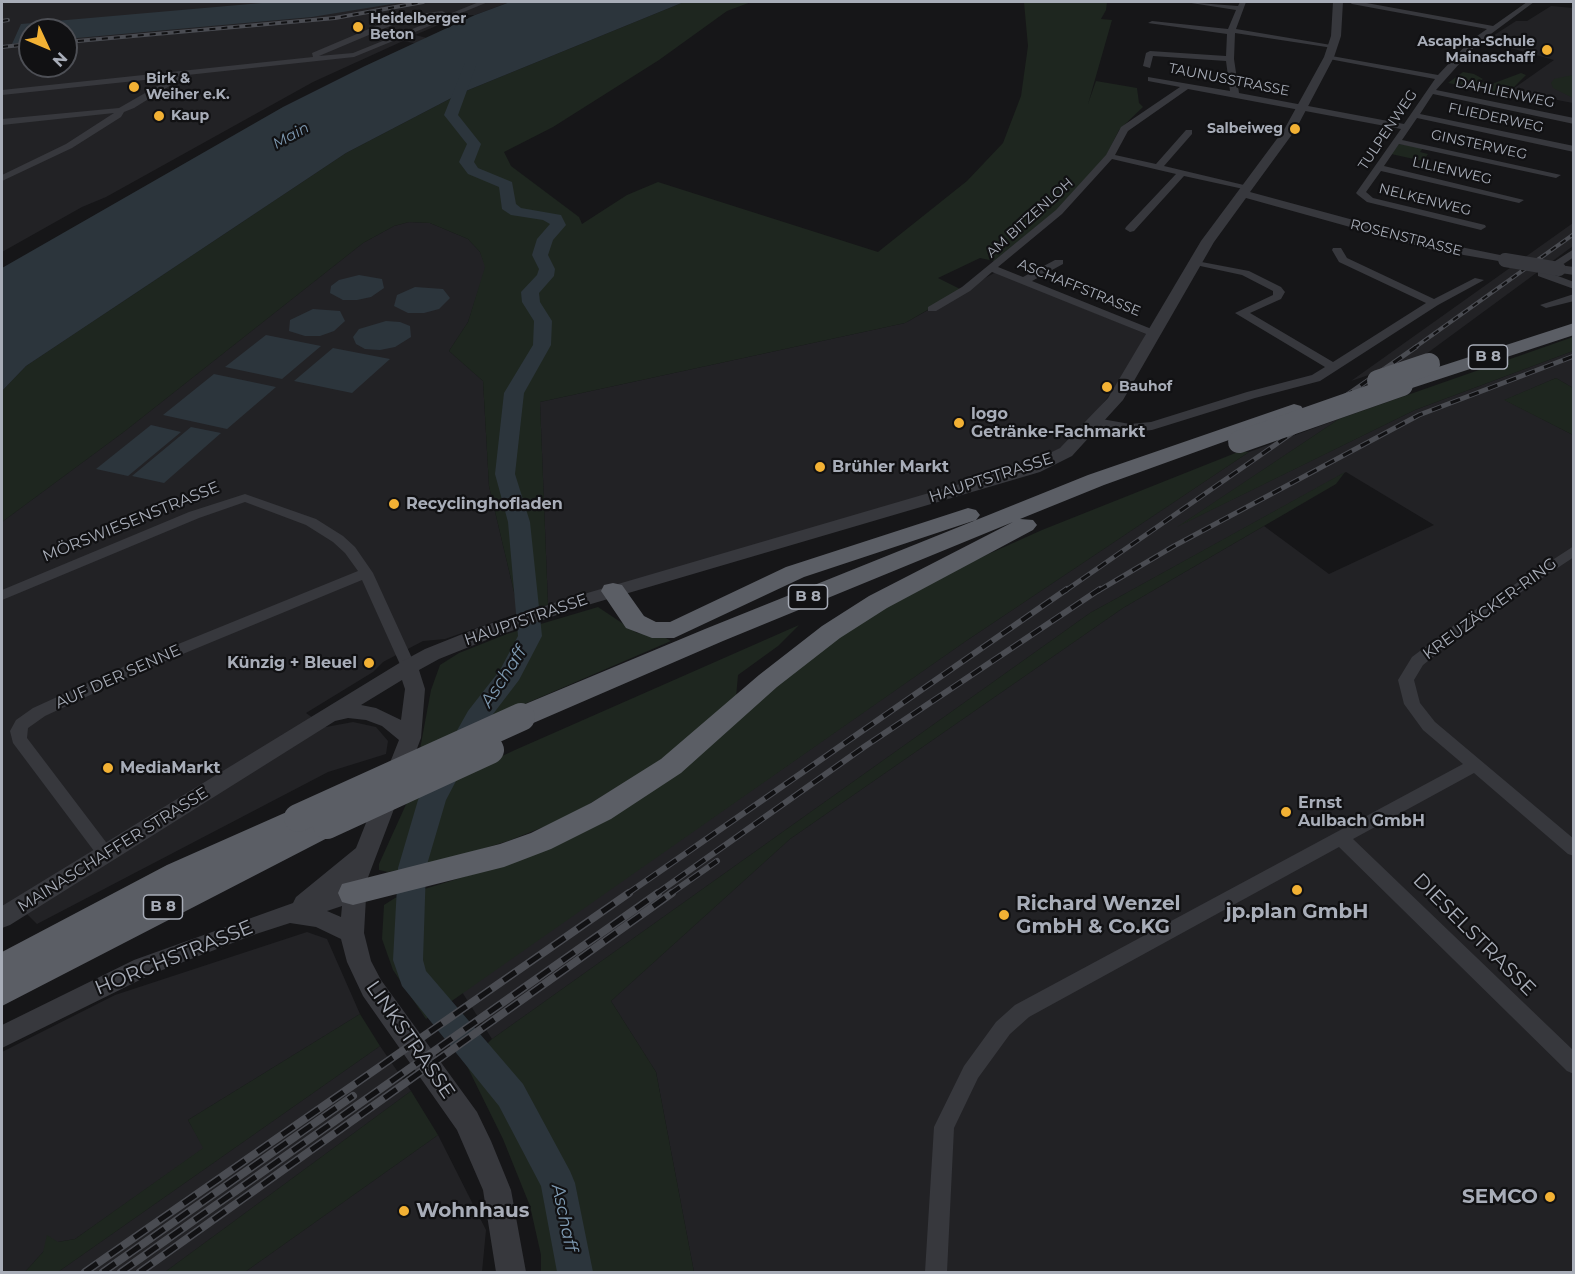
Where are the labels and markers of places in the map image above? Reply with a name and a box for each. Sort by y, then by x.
place label: Heidelberger Beton [370,11,466,44]
marker: Heidelberger Beton [351,20,365,34]
place label: Ascapha-Schule Mainaschaff [1417,34,1535,66]
marker: Ascapha-Schule Mainaschaff [1540,43,1554,57]
place label: Birk & Weiher e.K. [146,71,230,104]
marker: Birk & Weiher e.K. [127,80,141,94]
place label: Kaup [171,108,209,124]
marker: Kaup [152,109,166,123]
place label: Salbeiweg [1207,121,1283,137]
marker: Salbeiweg [1288,122,1302,136]
place label: Bauhof [1119,379,1172,395]
marker: Bauhof [1100,380,1114,394]
place label: logo Getränke-Fachmarkt [971,404,1145,442]
marker: logo Getränke-Fachmarkt [952,416,966,430]
place label: Brühler Markt [832,457,949,477]
marker: Brühler Markt [813,460,827,474]
place label: Recyclinghofladen [406,494,563,514]
marker: Recyclinghofladen [387,497,401,511]
place label: Künzig + Bleuel [227,653,357,673]
marker: Künzig + Bleuel [362,656,376,670]
place label: MediaMarkt [120,758,221,778]
marker: MediaMarkt [101,761,115,775]
place label: Ernst Aulbach GmbH [1298,793,1425,831]
marker: Ernst Aulbach GmbH [1279,805,1293,819]
marker: jp.plan GmbH [1290,883,1304,897]
place label: Richard Wenzel GmbH & Co.KG [1016,892,1181,939]
place label: jp.plan GmbH [1225,900,1369,924]
marker: Richard Wenzel GmbH & Co.KG [997,908,1011,922]
place label: SEMCO [1462,1185,1538,1209]
marker: SEMCO [1543,1190,1557,1204]
place label: Wohnhaus [416,1199,529,1223]
marker: Wohnhaus [397,1204,411,1218]

